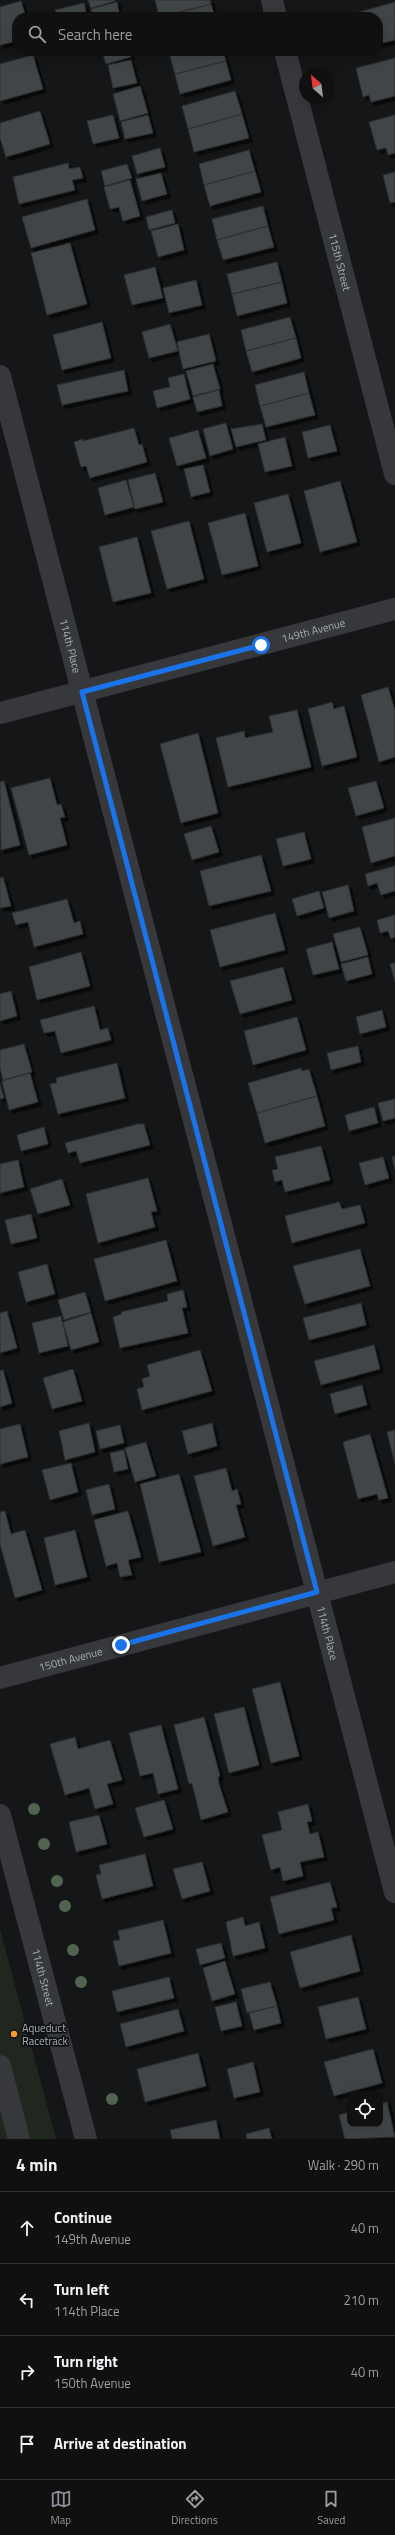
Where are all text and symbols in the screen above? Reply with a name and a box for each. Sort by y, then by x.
search box [12,12,383,56]
icon: search [26,23,48,45]
text: Search here [58,23,132,46]
north arrow [299,68,335,104]
street label: 115th Street [325,231,355,293]
street label: 149th Avenue [280,614,347,647]
street label: 114th Place [56,617,85,675]
route start [252,636,270,654]
street label: 114th Place [313,1604,342,1662]
route end [112,1636,130,1654]
street label: 150th Avenue [37,1643,104,1675]
street label: 114th Street [28,1947,58,2008]
place label: Aqueduct Racetrack [22,2020,69,2049]
marker: Aqueduct Racetrack [9,2029,19,2039]
map controls [347,2091,383,2127]
button: locate [347,2091,383,2127]
text: 4 min [16,2152,57,2178]
text: Walk · 290 m [308,2155,379,2175]
text: Continue [54,2206,112,2229]
icon: ahead [16,2217,38,2239]
text: 40 m [351,2218,379,2238]
text: 149th Avenue [54,2229,131,2249]
text: Turn left [54,2278,109,2301]
icon: left [16,2289,38,2311]
text: 210 m [343,2290,379,2310]
text: 114th Place [54,2301,120,2321]
text: Turn right [54,2350,118,2373]
icon: right [16,2361,38,2383]
text: 40 m [351,2362,379,2382]
text: 150th Avenue [54,2373,131,2393]
text: Arrive at destination [54,2432,187,2455]
icon: arrive [16,2433,38,2455]
tab: Map [50,2488,72,2528]
tab: Directions [171,2488,218,2528]
tab: Saved [317,2488,345,2528]

